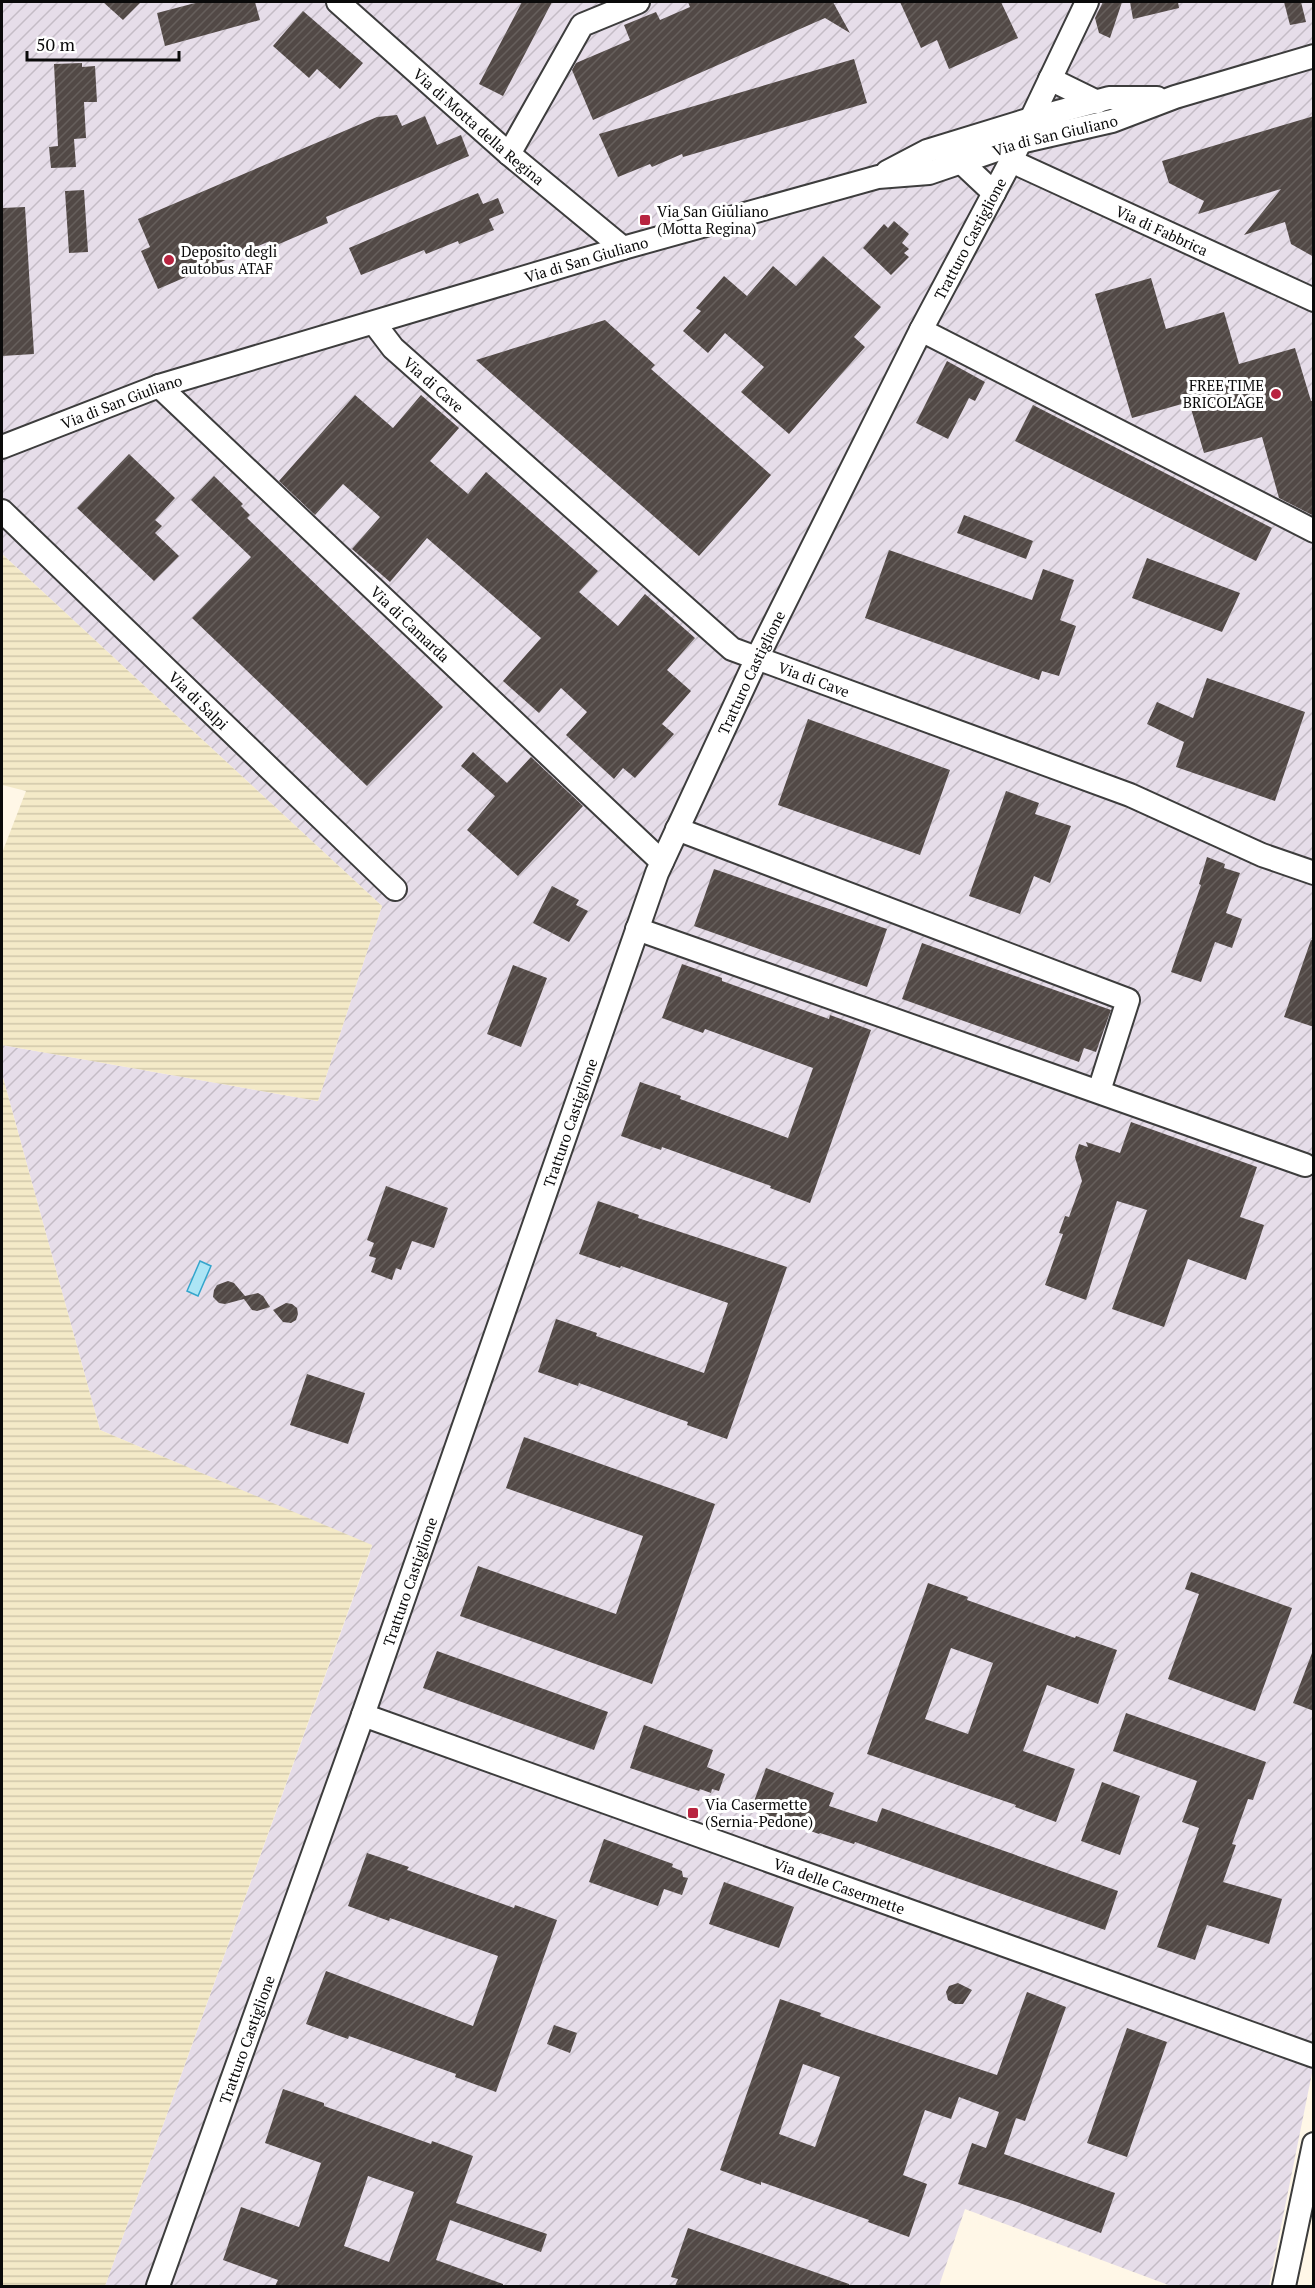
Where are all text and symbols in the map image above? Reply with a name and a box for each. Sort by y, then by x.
scale bar [27,24,178,62]
text: 50 m [36,32,76,56]
street label: Via di Motta della Regina [409,64,549,189]
street label: Via di San Giuliano [990,110,1120,161]
street label: Tratturo Castiglione [929,174,1010,303]
street label: Via di Fabbrica [1112,200,1212,260]
place label: Via San Giuliano (Motta Regina) [657,201,768,238]
marker: Via San Giuliano (Motta Regina) [638,213,652,227]
street label: Via di San Giuliano [522,232,650,287]
place label: Deposito degli autobus ATAF [181,241,277,278]
marker: Deposito degli autobus ATAF [162,253,176,267]
street label: Via di Cave [399,352,468,417]
street label: Via di San Giuliano [58,370,184,433]
place label: FREE TIME BRICOLAGE [1183,375,1264,412]
marker: FREE TIME BRICOLAGE [1269,387,1283,401]
street label: Via di Camarda [366,582,455,666]
street label: Tratturo Castiglione [713,607,789,738]
street label: Via di Cave [775,657,852,701]
street label: Via di Salpi [165,667,233,734]
street label: Tratturo Castiglione [538,1056,602,1190]
street label: Tratturo Castiglione [378,1514,441,1649]
place label: Via Casermette (Sernia-Pedone) [705,1794,813,1831]
marker: Via Casermette (Sernia-Pedone) [686,1806,700,1820]
street label: Via delle Casermette [771,1853,908,1919]
street label: Tratturo Castiglione [214,1972,279,2106]

